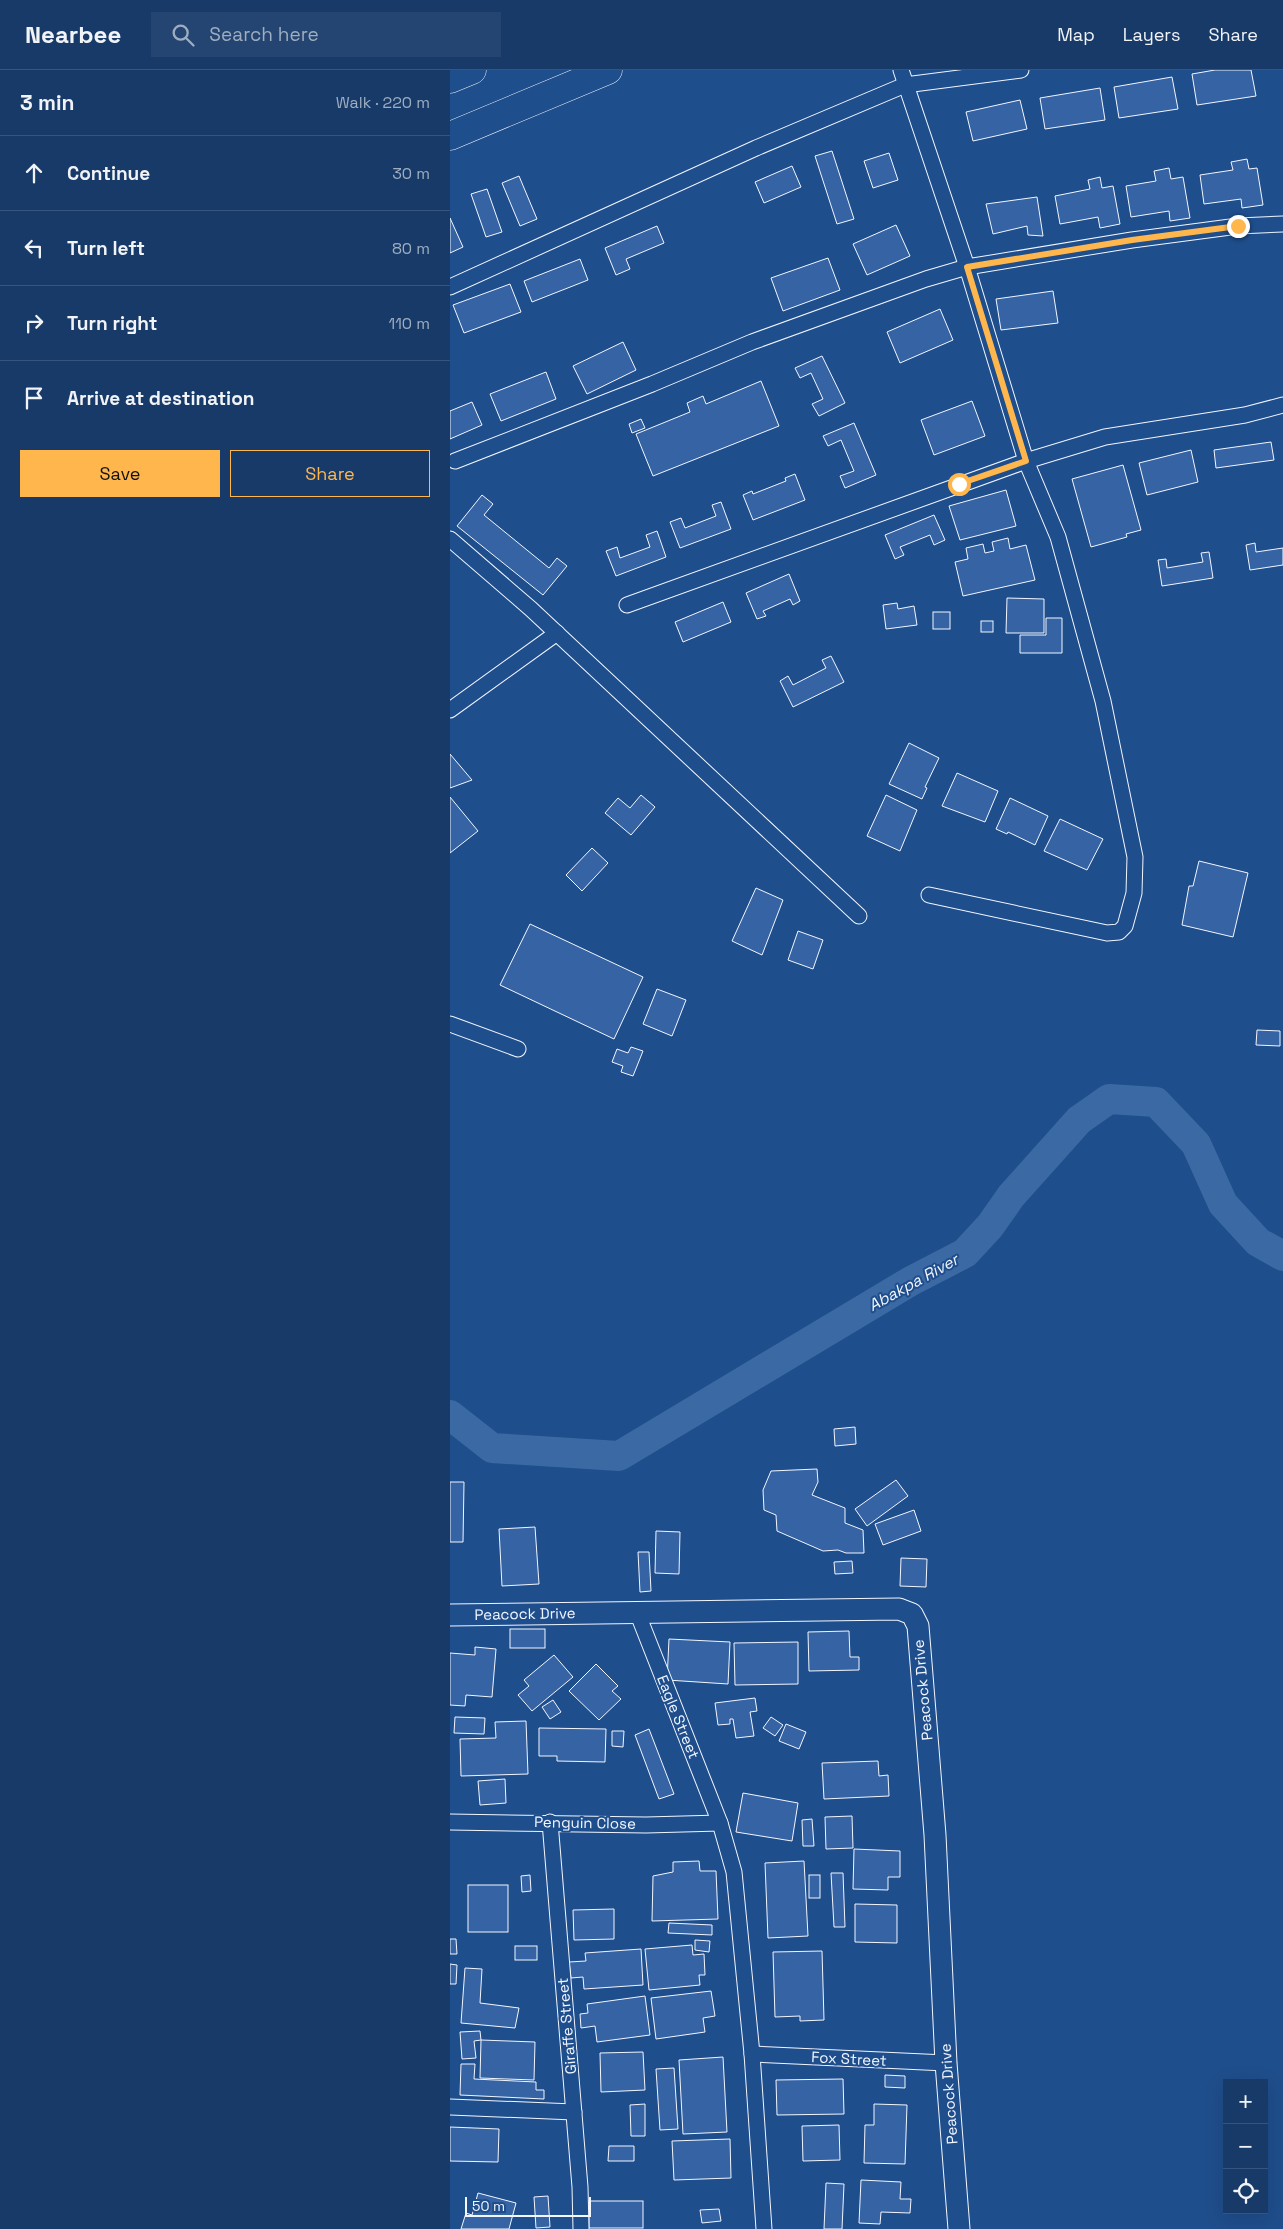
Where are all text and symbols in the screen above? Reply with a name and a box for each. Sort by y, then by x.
search box [151,12,501,57]
text: Nearbee [25,19,121,50]
icon: search [169,21,197,49]
text: Search here [209,22,319,47]
text: Map [1057,23,1095,46]
text: Layers [1123,23,1180,46]
text: Share [1208,23,1258,46]
text: 3 min [20,89,75,116]
text: Walk · 220 m [336,92,430,113]
icon: ahead [20,159,48,187]
text: Continue [67,161,150,186]
text: 30 m [392,163,430,184]
route end [1227,215,1250,238]
icon: left [20,234,48,262]
text: Turn left [67,236,145,261]
text: 80 m [392,238,430,259]
icon: right [20,309,48,337]
text: Turn right [67,311,157,336]
text: 110 m [388,313,430,334]
icon: arrive [20,384,48,412]
text: Arrive at destination [67,386,255,411]
button: Save [20,450,220,497]
button: Share [230,450,430,497]
route start [948,473,971,496]
water label: Abakpa River [865,1248,964,1316]
street label: Peacock Drive [474,1603,576,1624]
street label: Peacock Drive [909,1639,936,1741]
street label: Eagle Street [653,1672,704,1762]
street label: Penguin Close [534,1812,636,1833]
street label: Giraffe Street [553,1977,580,2075]
street label: Peacock Drive [935,2043,962,2145]
street label: Fox Street [811,2047,887,2070]
map controls [1223,2079,1268,2214]
button: + [1223,2079,1268,2124]
button: − [1223,2124,1268,2169]
button: locate [1223,2169,1268,2214]
scale bar [465,2194,591,2217]
text: 50 m [472,2197,505,2215]

